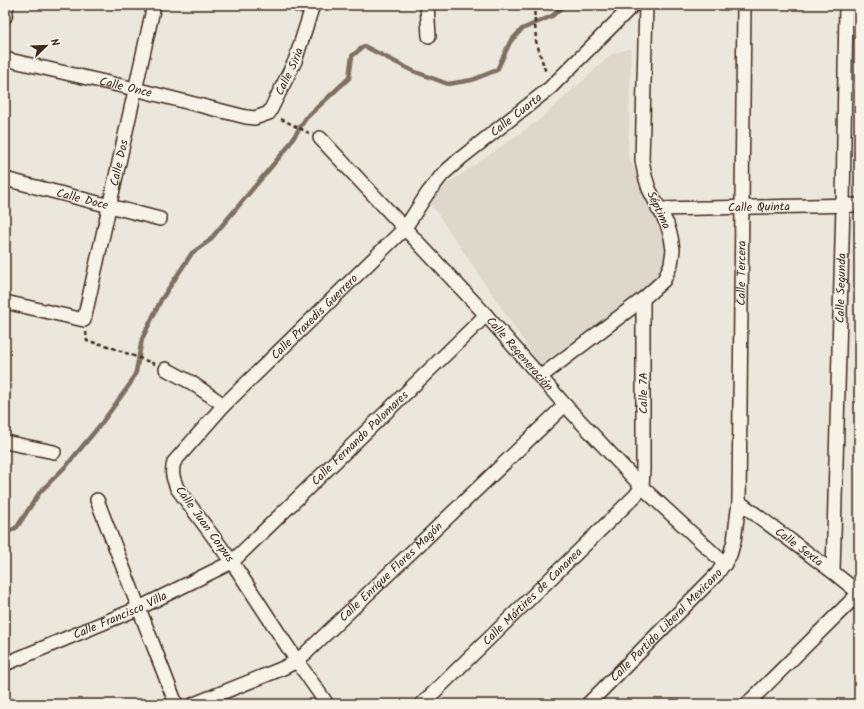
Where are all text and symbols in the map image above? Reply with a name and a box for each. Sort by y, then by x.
north arrow [26,26,66,66]
text: N [45,36,64,49]
street label: Calle Siria [270,45,309,99]
street label: Calle Once [98,72,155,103]
street label: Calle Cuarta [486,88,547,142]
street label: Calle Dos [105,138,134,188]
street label: Calle Doce [54,184,111,215]
street label: Séptima [641,188,676,233]
street label: Calle Quinta [728,197,791,218]
street label: Calle Tercera [732,240,752,306]
street label: Calle Segunda [831,252,852,324]
street label: Calle Praxedis Guerrero [267,270,363,364]
street label: Calle Regeneración [481,312,558,395]
street label: Calle 7A [634,372,653,414]
street label: Calle Fernando Palomares [307,386,413,490]
street label: Calle Juan Corpus [170,482,239,566]
street label: Calle Enrique Flores Magón [335,518,447,627]
street label: Calle Sexta [771,523,827,572]
street label: Calle Mártires de Cananea [478,543,587,650]
street label: Calle Partido Liberal Mexicano [606,565,728,687]
street label: Calle Francisco Villa [70,586,171,645]

